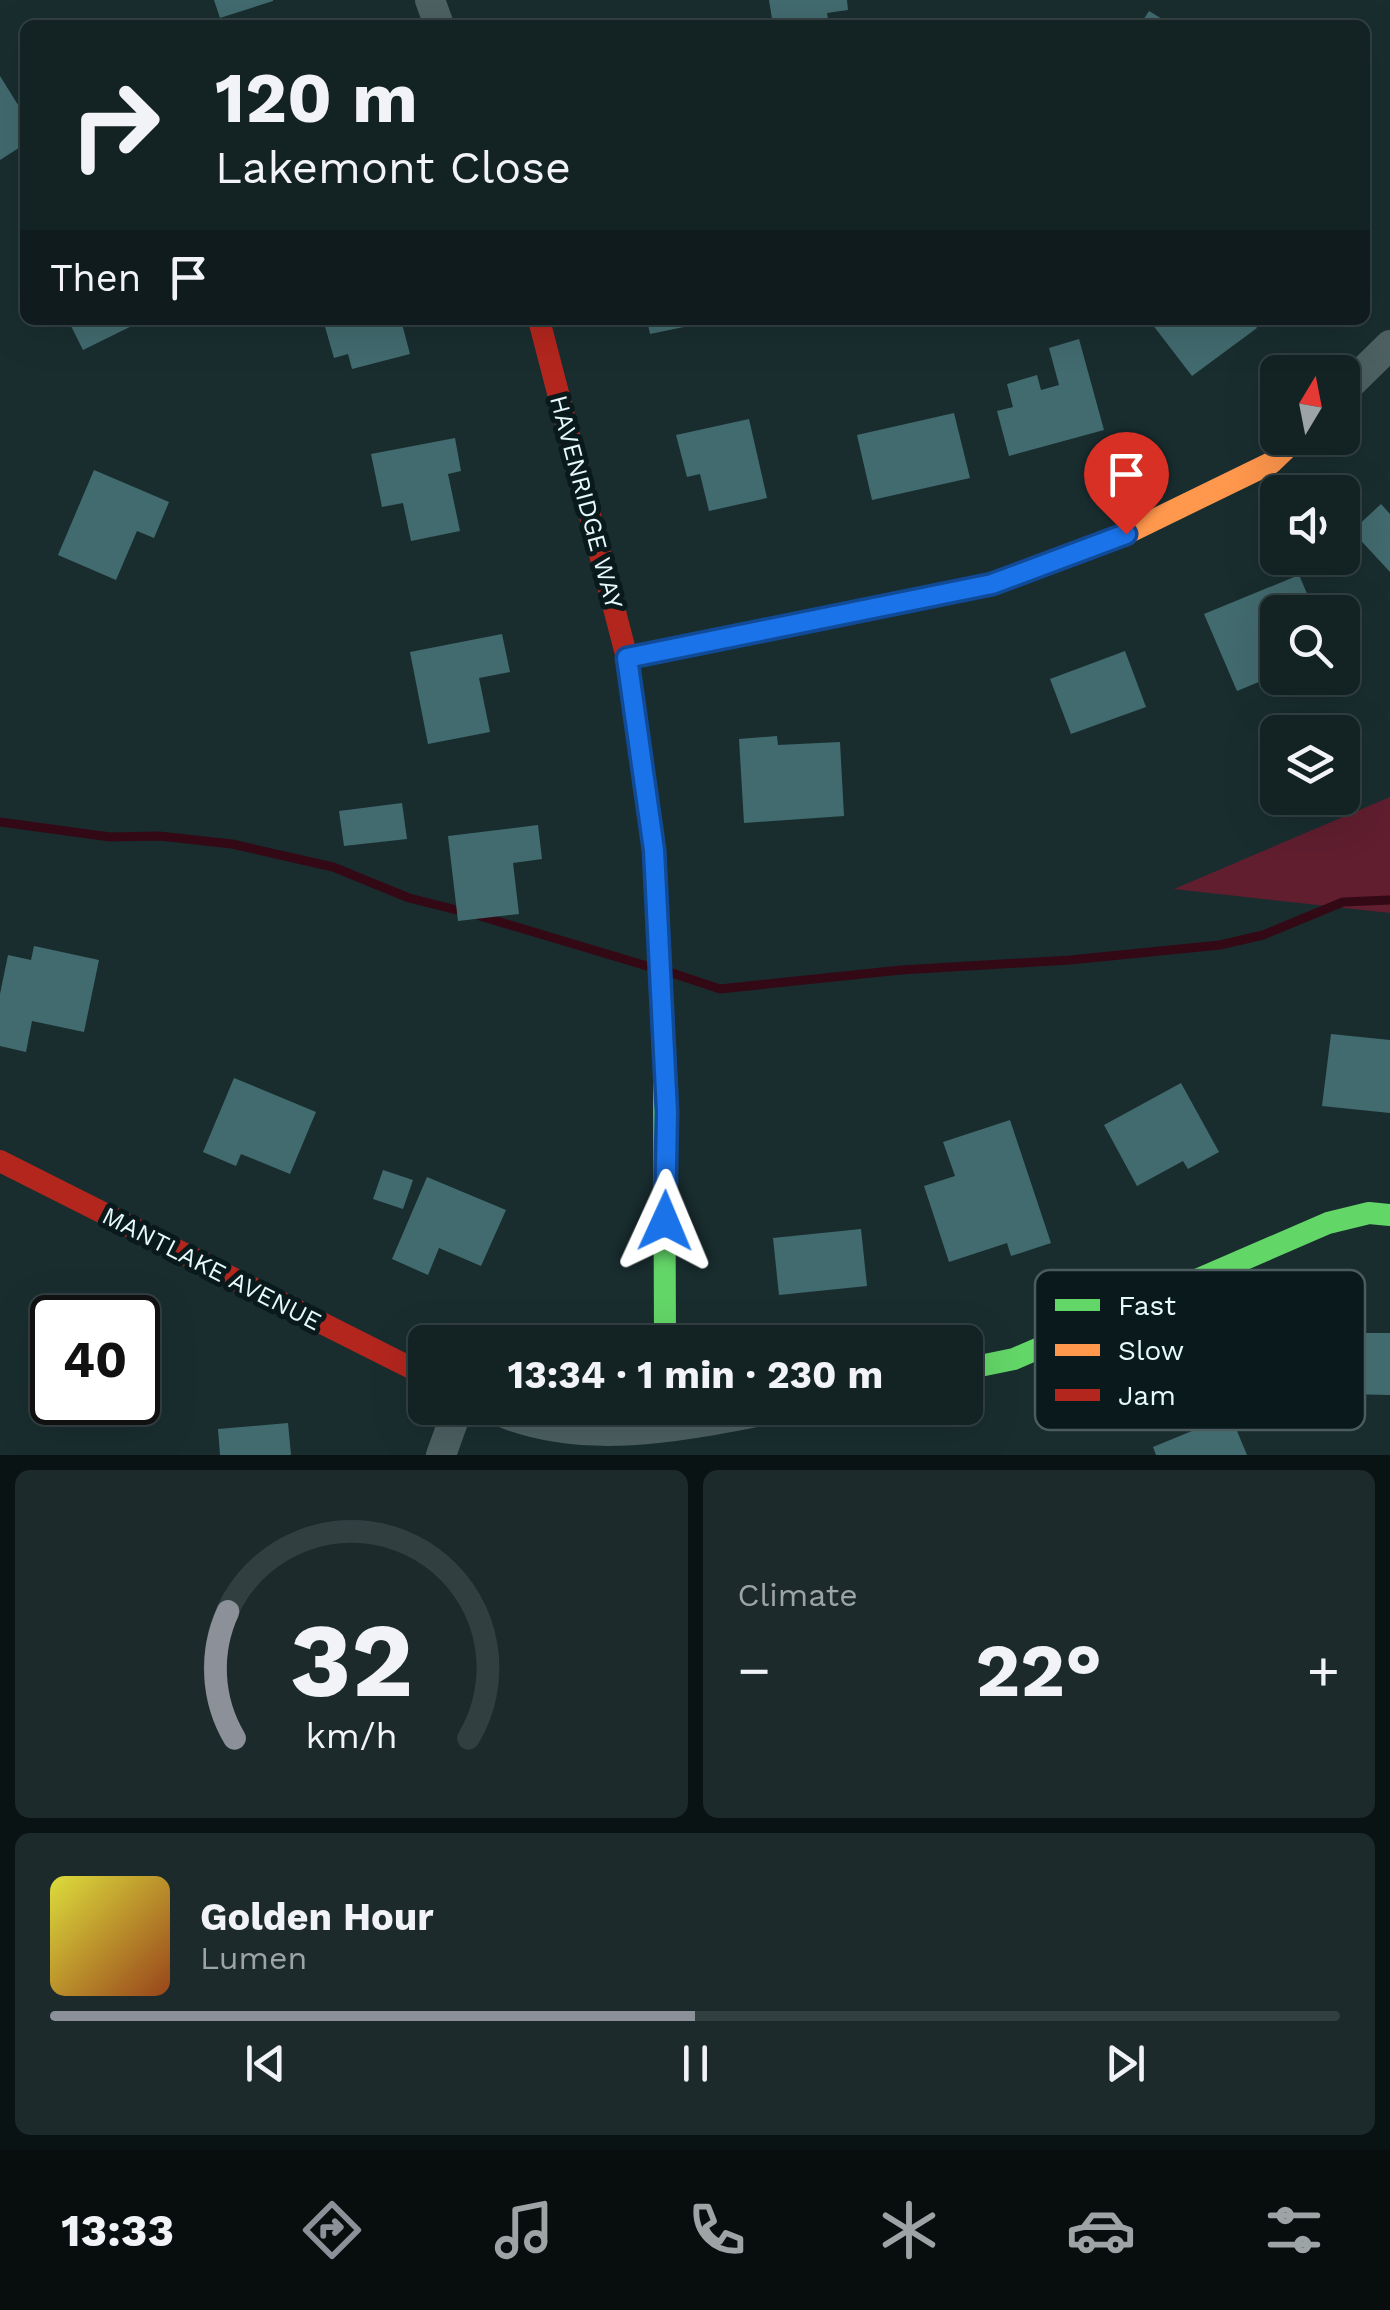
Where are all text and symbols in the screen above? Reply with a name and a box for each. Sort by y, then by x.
text: 120 m [215,57,418,139]
icon: right [50,60,180,190]
text: Lakemont Close [215,141,571,194]
icon: arrive [161,250,216,305]
text: Then [50,256,141,300]
north arrow [1260,355,1360,455]
map controls [1260,355,1360,815]
street label: HAVENRIDGE WAY [544,392,629,613]
pin [1084,432,1169,535]
icon: arrive [1099,447,1154,502]
button: sound [1260,475,1360,575]
button: search [1260,595,1360,695]
button: layers [1260,715,1360,815]
position arrow [613,1169,717,1273]
street label: MANTLAKE AVENUE [97,1201,326,1336]
legend [1035,1270,1365,1430]
text: Fast [1118,1289,1176,1322]
speed limit sign: 40 [30,1295,160,1425]
text: Slow [1118,1334,1184,1367]
text: 13:34 · 1 min · 230 m [508,1353,883,1397]
text: Jam [1118,1379,1176,1412]
text: Climate [738,1576,858,1614]
text: 32 [289,1599,413,1721]
text: 22° [975,1626,1102,1714]
text: − [738,1638,771,1702]
text: + [1307,1638,1340,1702]
text: km/h [305,1715,397,1757]
text: Golden Hour [200,1895,434,1939]
text: Lumen [200,1939,307,1977]
icon: previous [238,2036,293,2091]
icon: pause [668,2036,723,2091]
icon: next [1098,2036,1153,2091]
icon: directions [297,2195,367,2265]
icon: music [489,2195,559,2265]
icon: phone [682,2195,752,2265]
icon: climate [874,2195,944,2265]
icon: car [1066,2195,1136,2265]
icon: filters [1259,2195,1329,2265]
text: 13:33 [61,2204,174,2257]

